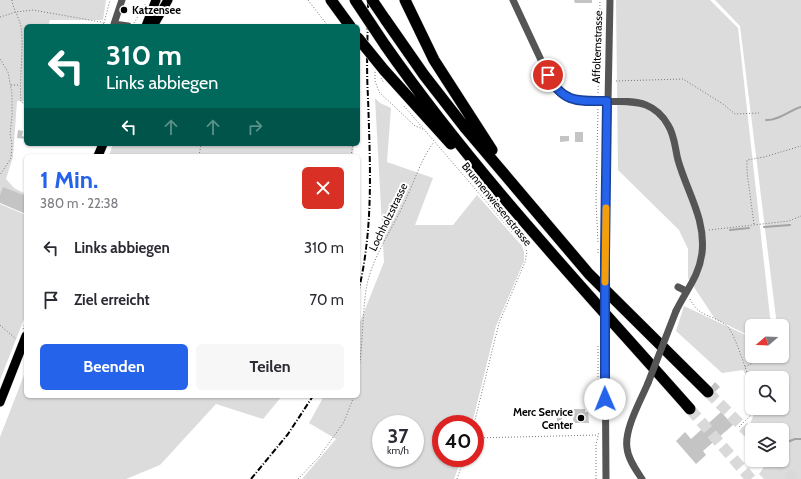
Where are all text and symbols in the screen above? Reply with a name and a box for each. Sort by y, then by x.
place label: Katzensee [132,3,181,17]
marker: Katzensee [119,5,129,15]
street label: Affolternstrasse [589,10,605,84]
text: 310 m [106,38,182,72]
icon: left [40,40,92,92]
pin [531,58,565,92]
icon: arrive [537,64,559,86]
text: Links abbiegen [106,72,218,94]
icon: left [118,116,140,138]
icon: ahead [160,116,182,138]
icon: ahead [202,116,224,138]
icon: right [244,116,266,138]
street label: Brunnenwiesenstrasse [459,159,535,249]
text: 1 Min. [40,165,98,194]
button: close [302,167,344,209]
street label: Lochholzstrasse [366,180,411,253]
text: 380 m · 22:38 [40,195,119,211]
icon: left [40,237,62,259]
text: Links abbiegen [74,239,170,257]
text: 310 m [304,239,344,257]
icon: arrive [40,289,62,311]
text: Ziel erreicht [74,291,150,309]
text: 70 m [310,291,344,309]
north arrow [745,319,789,363]
map controls [745,319,789,467]
button: Beenden [40,344,188,390]
button: Teilen [196,344,344,390]
button: search [745,371,789,415]
position arrow [584,378,626,420]
place label: Merc Service Center [513,405,573,432]
marker: Merc Service Center [576,413,586,423]
speed limit sign: 40 [432,415,484,467]
button: layers [745,423,789,467]
text: 37 [388,424,408,448]
text: km/h [387,444,409,457]

